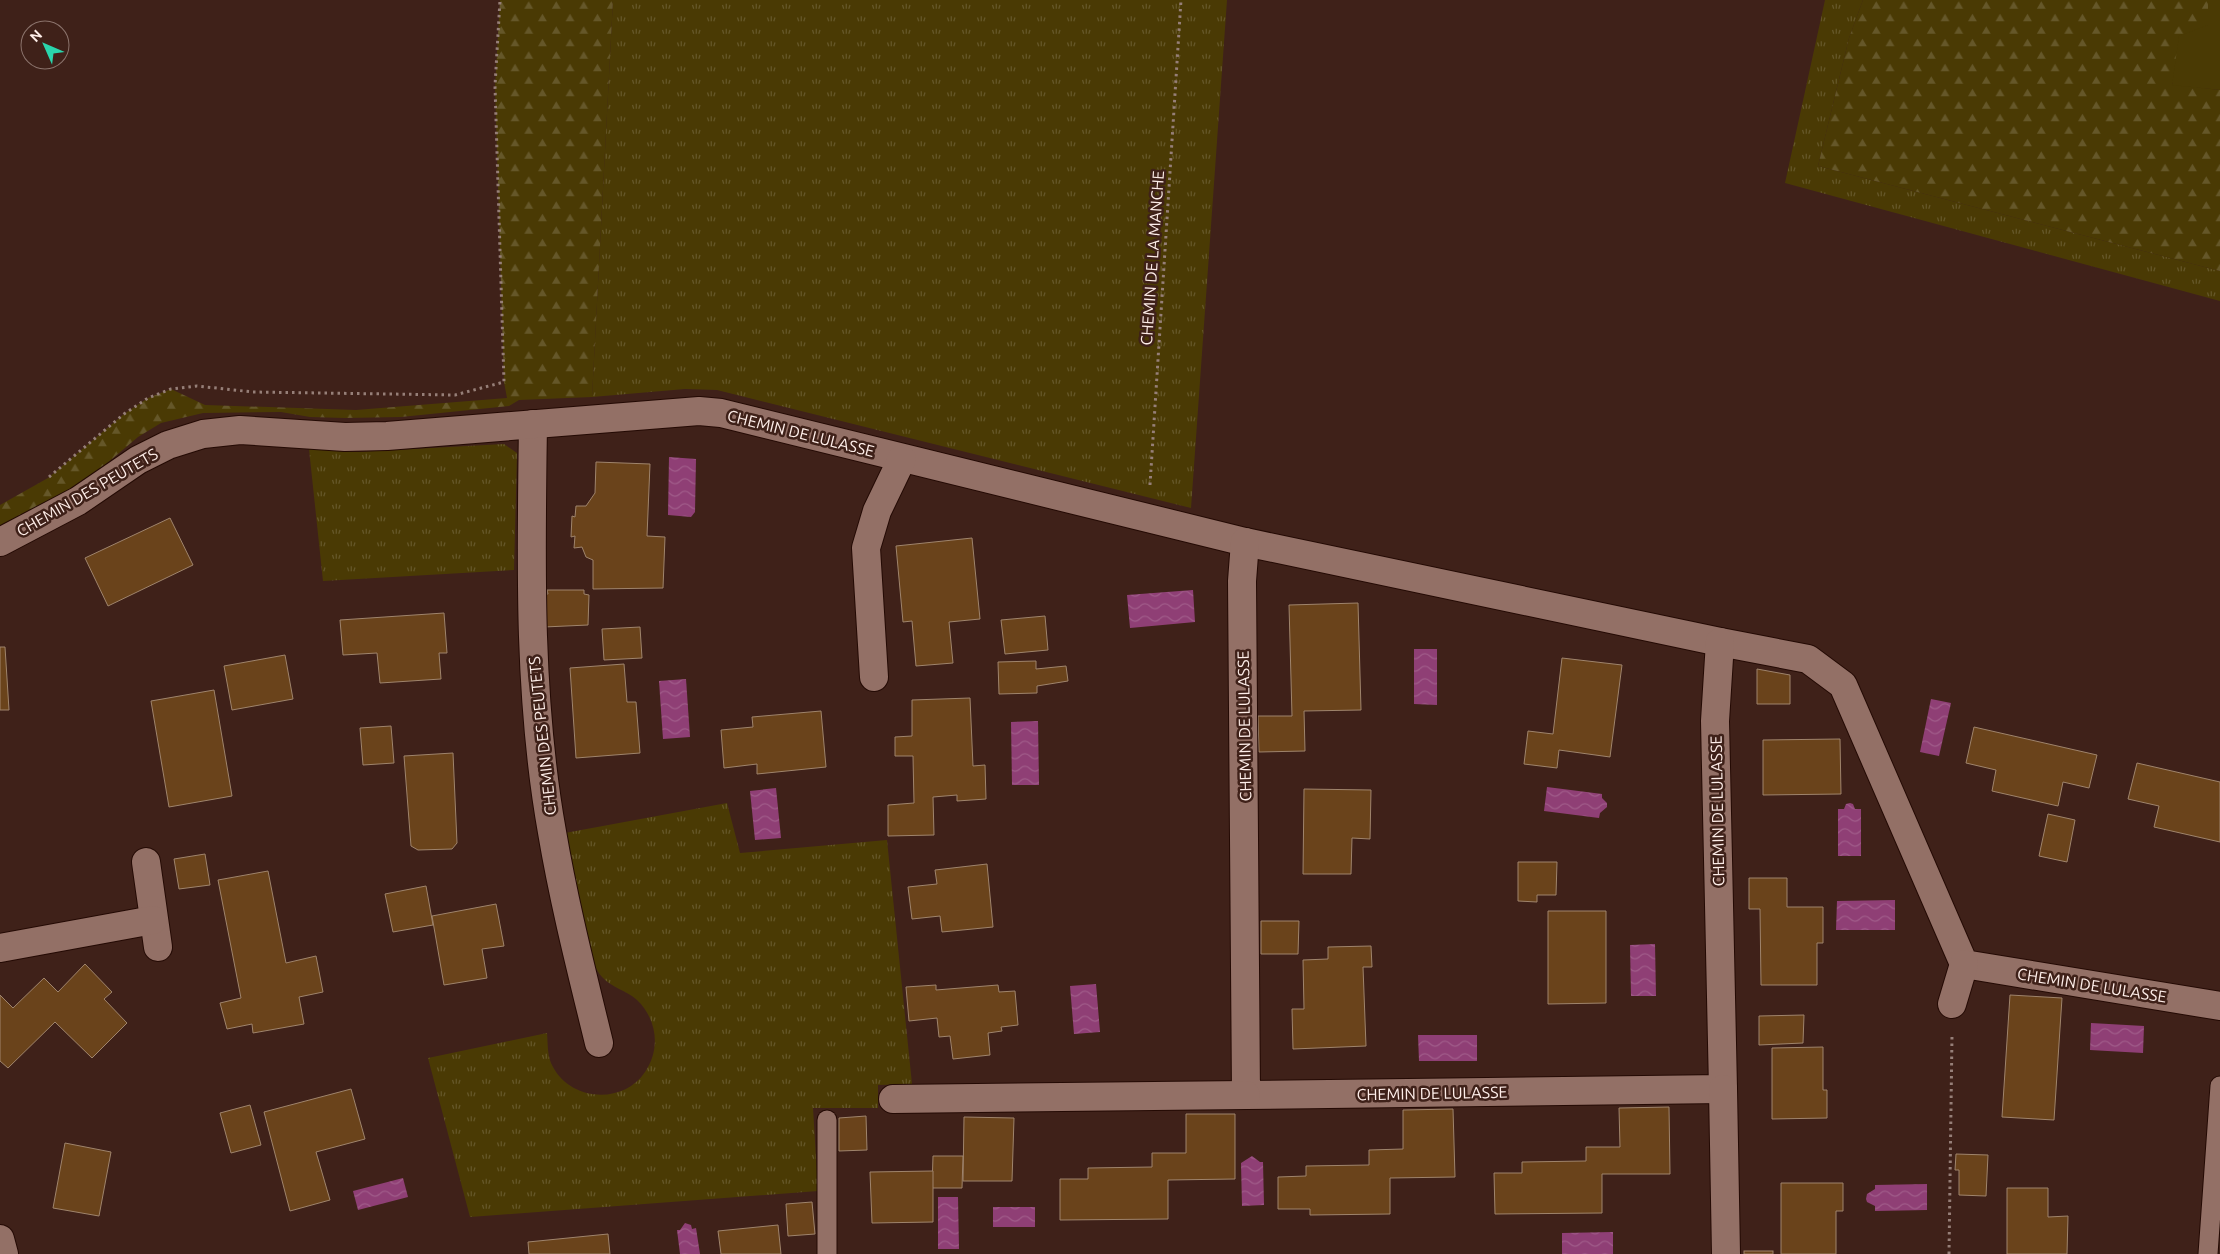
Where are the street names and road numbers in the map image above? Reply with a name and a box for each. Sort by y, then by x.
street label: CHEMIN DE LA MANCHE [1137,170,1167,346]
street label: CHEMIN DE LULASSE [726,406,876,460]
street label: CHEMIN DES PEUTETS [13,444,161,540]
street label: CHEMIN DE LULASSE [1234,650,1254,802]
street label: CHEMIN DES PEUTETS [525,656,559,816]
street label: CHEMIN DE LULASSE [1707,735,1727,887]
street label: CHEMIN DE LULASSE [2016,964,2168,1006]
street label: CHEMIN DE LULASSE [1356,1083,1508,1103]

